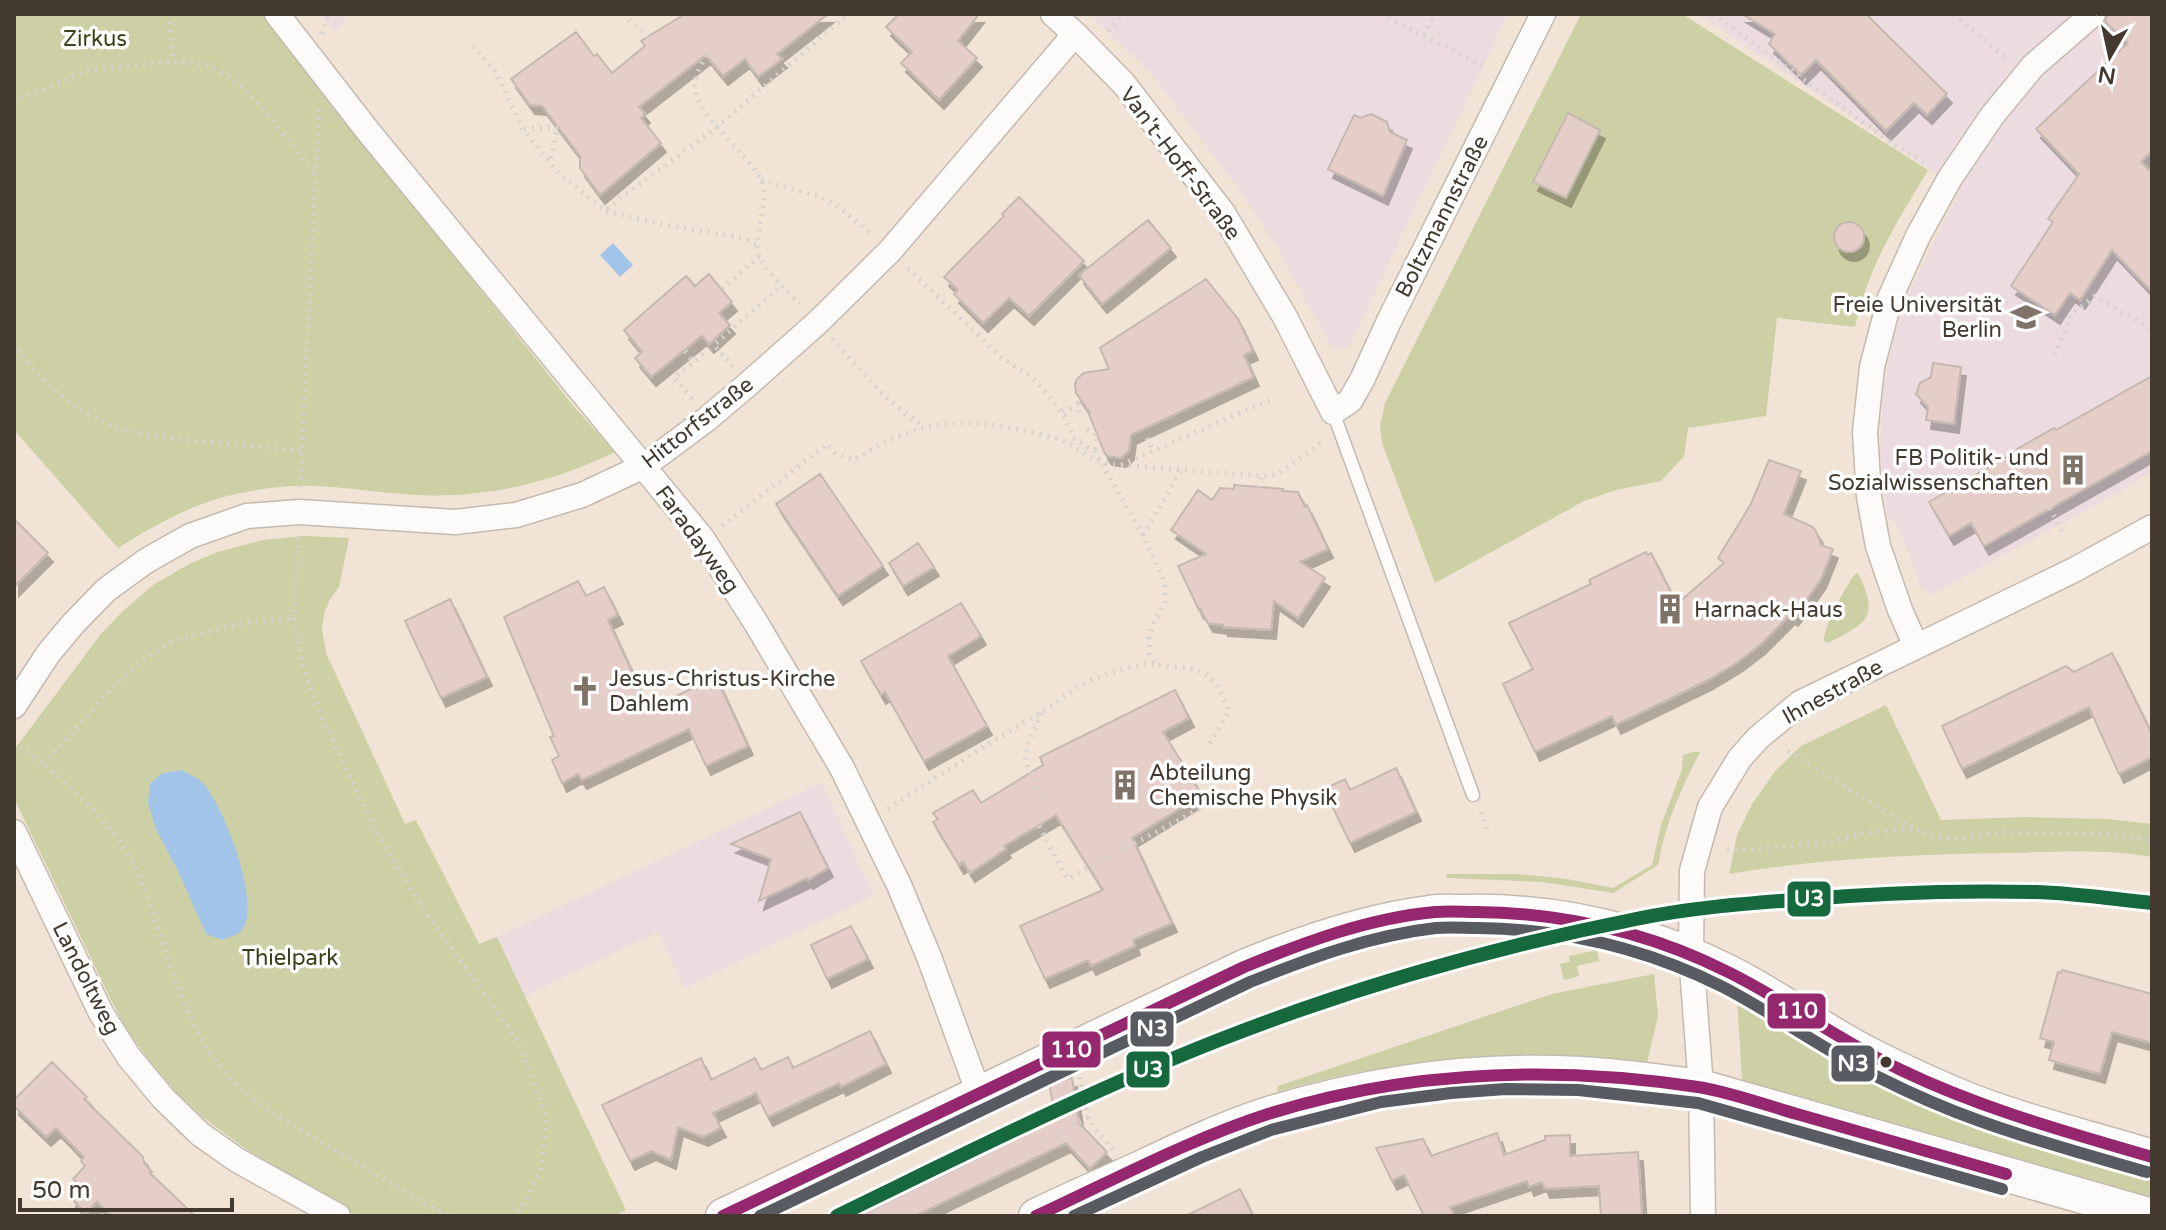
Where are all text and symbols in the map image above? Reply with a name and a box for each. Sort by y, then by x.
north arrow [2070,16,2150,96]
park label: Zirkus [63,26,127,52]
text: N [2096,61,2118,89]
street label: Van't-Hoff-Straße [1114,82,1246,245]
street label: Boltzmannstraße [1390,131,1494,302]
place label: Freie Universität Berlin [1833,292,2002,343]
school or university icon: Freie Universität Berlin [2009,300,2043,334]
street label: Hittorfstraße [637,371,759,474]
place label: FB Politik- und Sozialwissenschaften [1828,445,2049,496]
building icon: FB Politik- und Sozialwissenschaften [2056,453,2090,487]
street label: Faradayweg [650,481,745,598]
building icon: Harnack-Haus [1653,592,1687,626]
place label: Harnack-Haus [1694,597,1843,623]
street label: Ihnestraße [1778,654,1887,730]
place label: Jesus-Christus-Kirche Dahlem [609,666,836,717]
church icon: Jesus-Christus-Kirche Dahlem [568,674,602,708]
place label: Abteilung Chemische Physik [1149,760,1337,811]
building icon: Abteilung Chemische Physik [1108,768,1142,802]
line badge: U3 [1786,880,1832,918]
text: U3 [1794,886,1824,912]
street label: Landoltweg [47,918,126,1039]
park label: Thielpark [242,945,338,971]
line badge: 110 [1766,992,1827,1030]
text: 110 [1776,998,1818,1024]
line badge: N3 [1129,1010,1175,1048]
text: N3 [1136,1016,1168,1042]
line badge: 110 [1041,1030,1102,1069]
text: 110 [1050,1037,1092,1063]
line badge: N3 [1830,1044,1876,1083]
line badge: U3 [1125,1050,1171,1089]
text: N3 [1837,1051,1869,1077]
unlabelled marker [1878,1054,1894,1070]
text: U3 [1133,1057,1163,1083]
scale bar [20,1162,232,1212]
text: 50 m [32,1176,90,1205]

